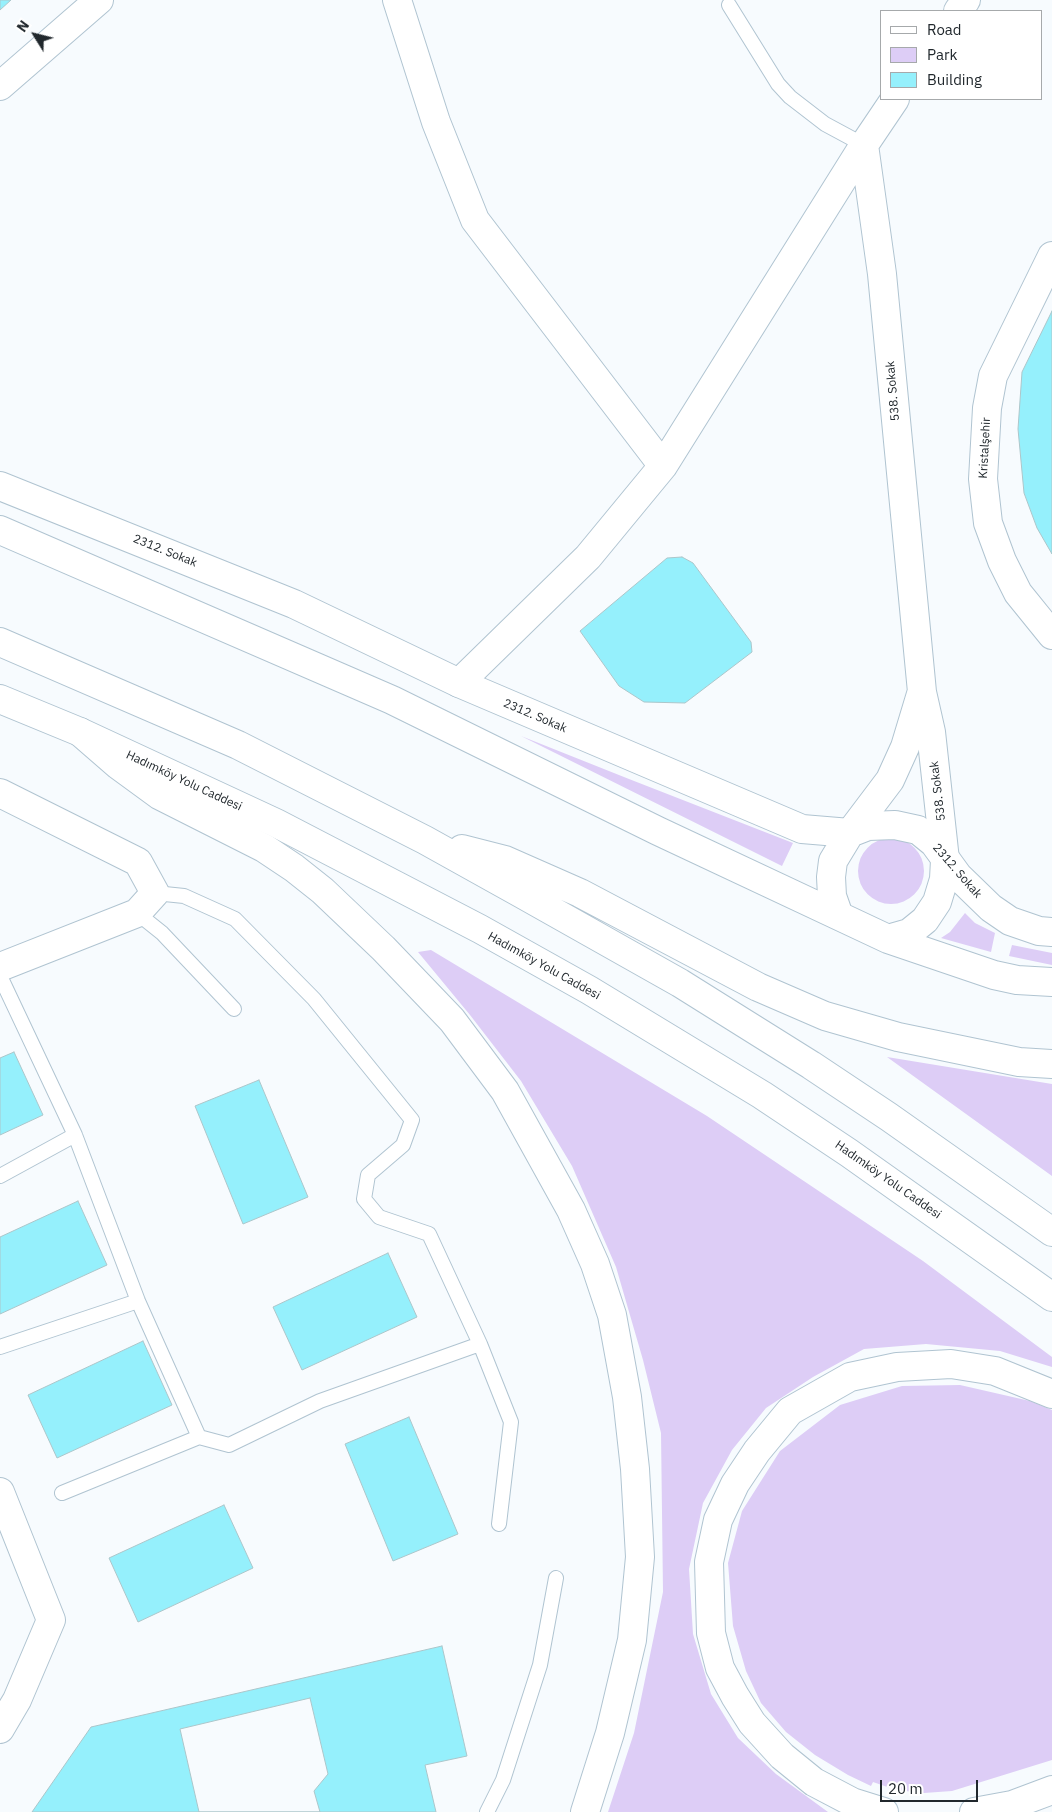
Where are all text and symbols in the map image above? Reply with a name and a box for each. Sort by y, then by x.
north arrow [10,10,60,60]
legend [880,10,1042,100]
text: N [13,17,33,36]
text: Road [927,20,962,39]
text: Park [927,45,957,64]
text: Building [927,70,982,89]
street label: 538. Sokak [883,360,903,422]
street label: Kristalşehir [976,417,994,479]
street label: 2312. Sokak [131,532,199,570]
street label: 2312. Sokak [501,696,569,736]
street label: Hadımköy Yolu Caddesi [124,748,244,814]
street label: 538. Sokak [927,760,949,822]
street label: 2312. Sokak [929,841,985,901]
street label: Hadımköy Yolu Caddesi [485,929,603,1003]
street label: Hadımköy Yolu Caddesi [832,1138,944,1222]
scale bar [882,1770,980,1802]
text: 20 m [888,1779,923,1798]

